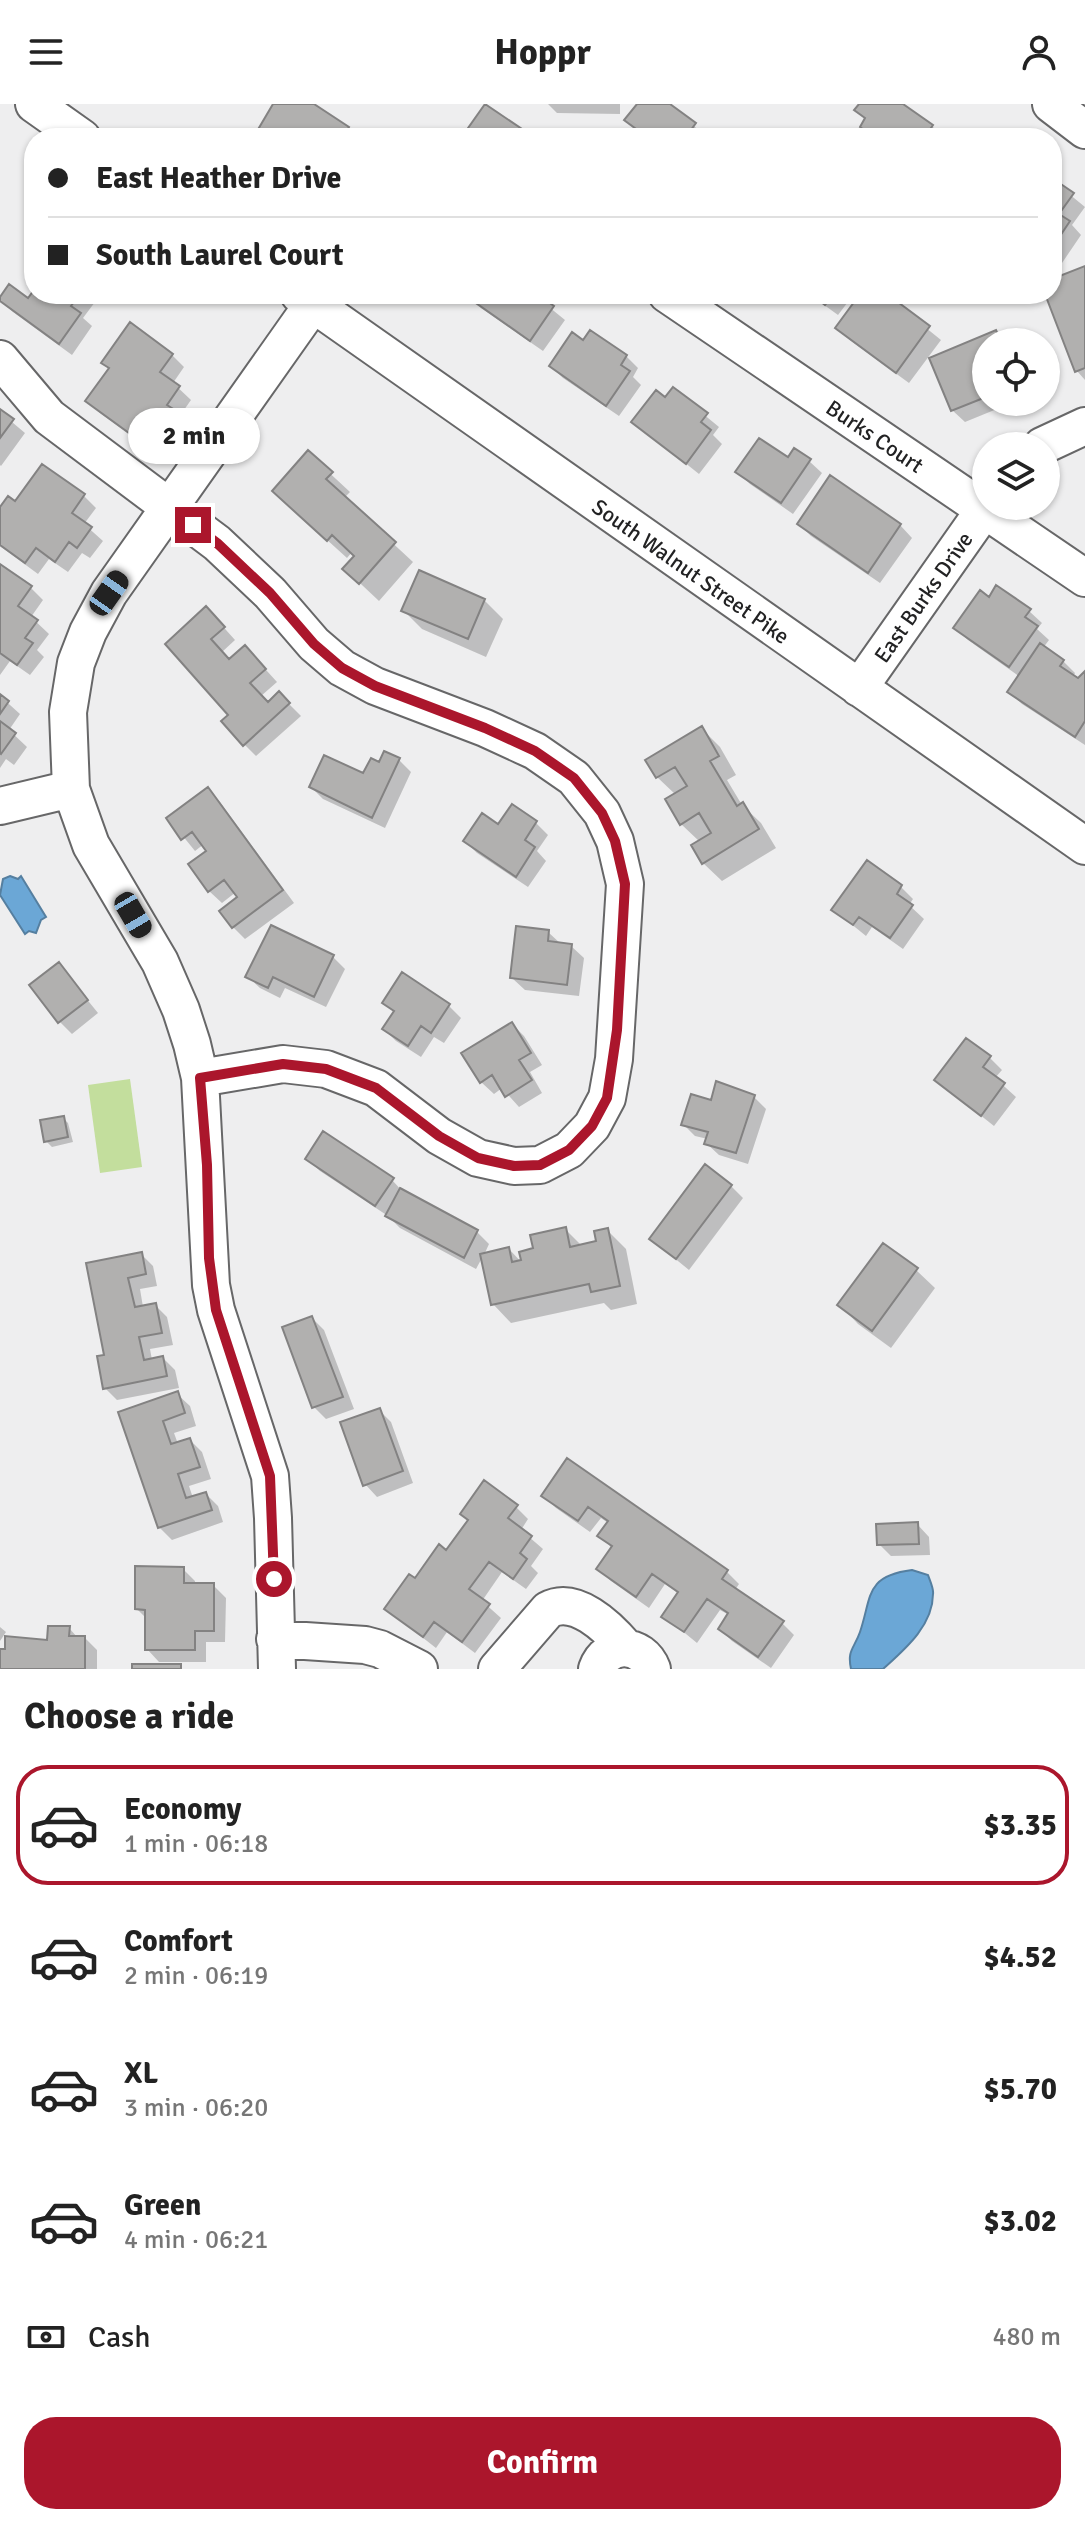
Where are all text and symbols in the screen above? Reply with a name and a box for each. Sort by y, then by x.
icon: menu [24,30,68,74]
text: Hoppr [494,30,591,75]
icon: person [1017,30,1061,74]
text: East Heather Drive [96,160,341,197]
text: South Laurel Court [96,237,343,274]
map controls [972,328,1060,520]
button: locate [972,328,1060,416]
street label: Burks Court [821,394,929,479]
callout: 2 min [127,409,259,465]
text: 2 min [163,420,225,452]
button: layers [972,432,1060,520]
street label: South Walnut Street Pike [587,493,795,650]
route end [175,507,211,543]
street label: East Burks Drive [868,527,979,668]
car [85,566,133,620]
car [111,888,155,942]
route start [256,1561,292,1597]
text: Choose a ride [24,1694,234,1739]
icon: car [28,1789,100,1861]
text: Economy [124,1791,241,1828]
text: $3.35 [984,1807,1057,1844]
text: 1 min · 06:18 [124,1828,268,1860]
icon: car [28,1921,100,1993]
text: Comfort [124,1923,233,1960]
text: $4.52 [984,1939,1057,1976]
text: 2 min · 06:19 [124,1960,268,1992]
icon: car [28,2053,100,2125]
text: XL [124,2055,158,2092]
text: $5.70 [984,2071,1057,2108]
text: 3 min · 06:20 [124,2092,268,2124]
icon: car [28,2185,100,2257]
text: Green [124,2187,201,2224]
text: $3.02 [984,2203,1057,2240]
text: 4 min · 06:21 [124,2224,268,2256]
icon: cash [24,2315,68,2359]
text: Cash [88,2319,151,2356]
text: 480 m [992,2321,1061,2353]
button: Confirm [24,2417,1061,2509]

